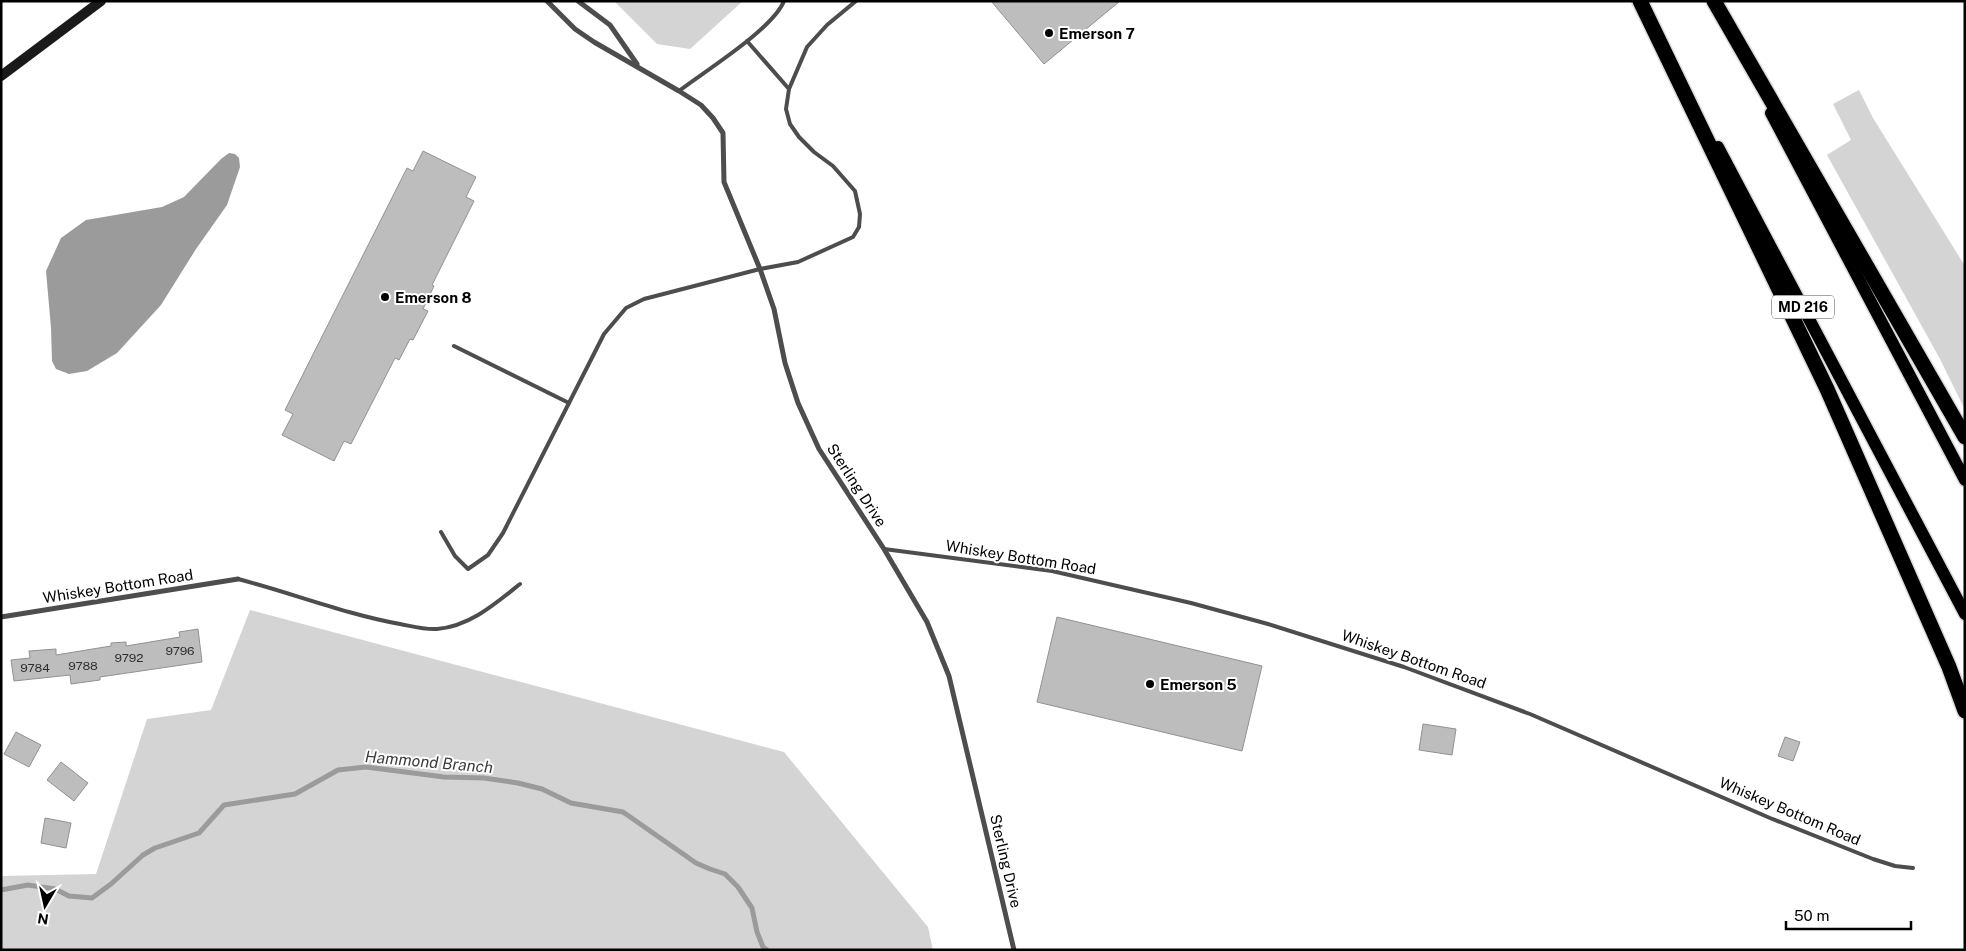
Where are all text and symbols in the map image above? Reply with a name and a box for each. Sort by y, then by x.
place label: Emerson 7 [1059,25,1135,42]
marker: Emerson 7 [1043,27,1055,39]
place label: Emerson 8 [395,289,472,306]
marker: Emerson 8 [379,291,391,303]
road number: MD 216 [1772,296,1834,318]
street label: Sterling Drive [824,440,890,530]
street label: Whiskey Bottom Road [945,537,1097,577]
street label: Whiskey Bottom Road [42,566,194,606]
street label: Whiskey Bottom Road [1339,626,1489,692]
house number: 9796 [165,644,195,658]
house number: 9792 [115,651,143,665]
house number: 9788 [68,659,98,673]
house number: 9784 [20,661,50,675]
place label: Emerson 5 [1160,676,1237,693]
marker: Emerson 5 [1144,678,1156,690]
water label: Hammond Branch [364,747,494,777]
street label: Whiskey Bottom Road [1717,773,1863,849]
street label: Sterling Drive [987,813,1025,909]
north arrow [20,881,70,931]
scale bar [1786,898,1911,930]
text: 50 m [1794,907,1829,924]
text: N [36,910,50,928]

